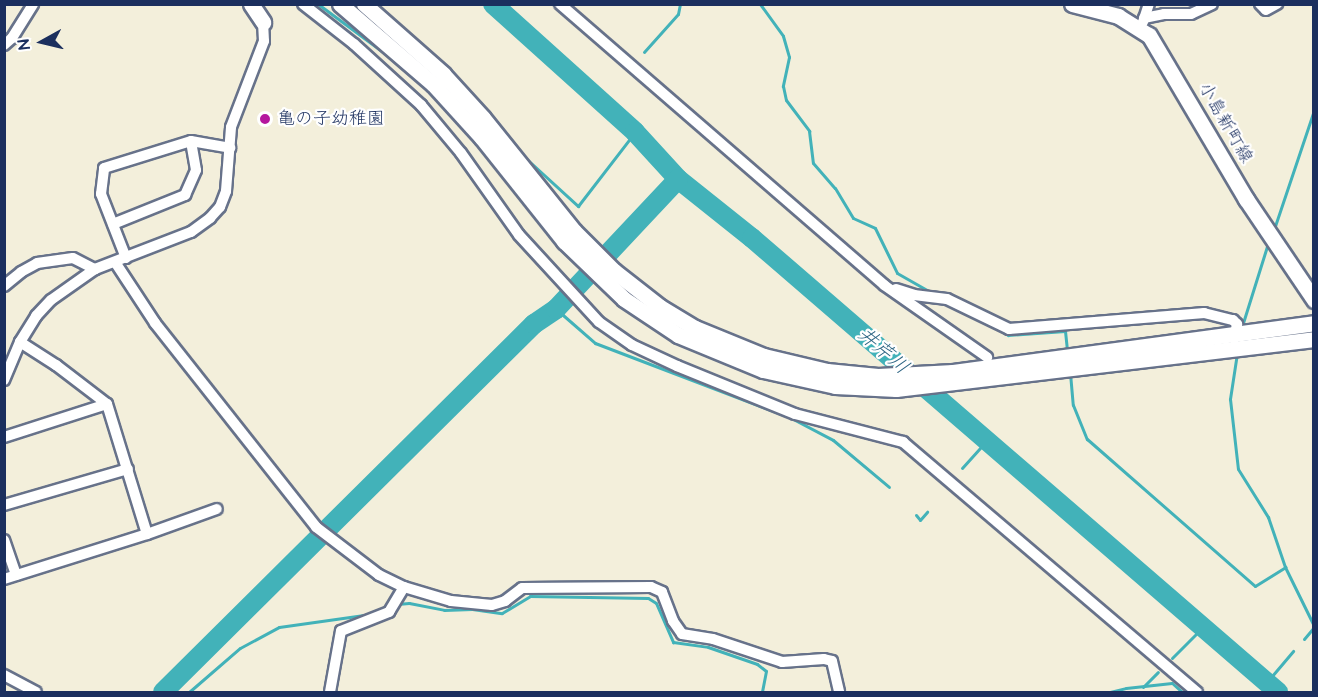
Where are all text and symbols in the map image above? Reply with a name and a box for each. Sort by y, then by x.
north arrow [12,12,72,72]
text: N [13,38,36,51]
street label: 小島新町線 [1193,79,1257,167]
place label: 亀の子幼稚園 [277,108,385,130]
marker: 亀の子幼稚園 [258,112,272,126]
water label: 井芹川 [852,322,914,380]

